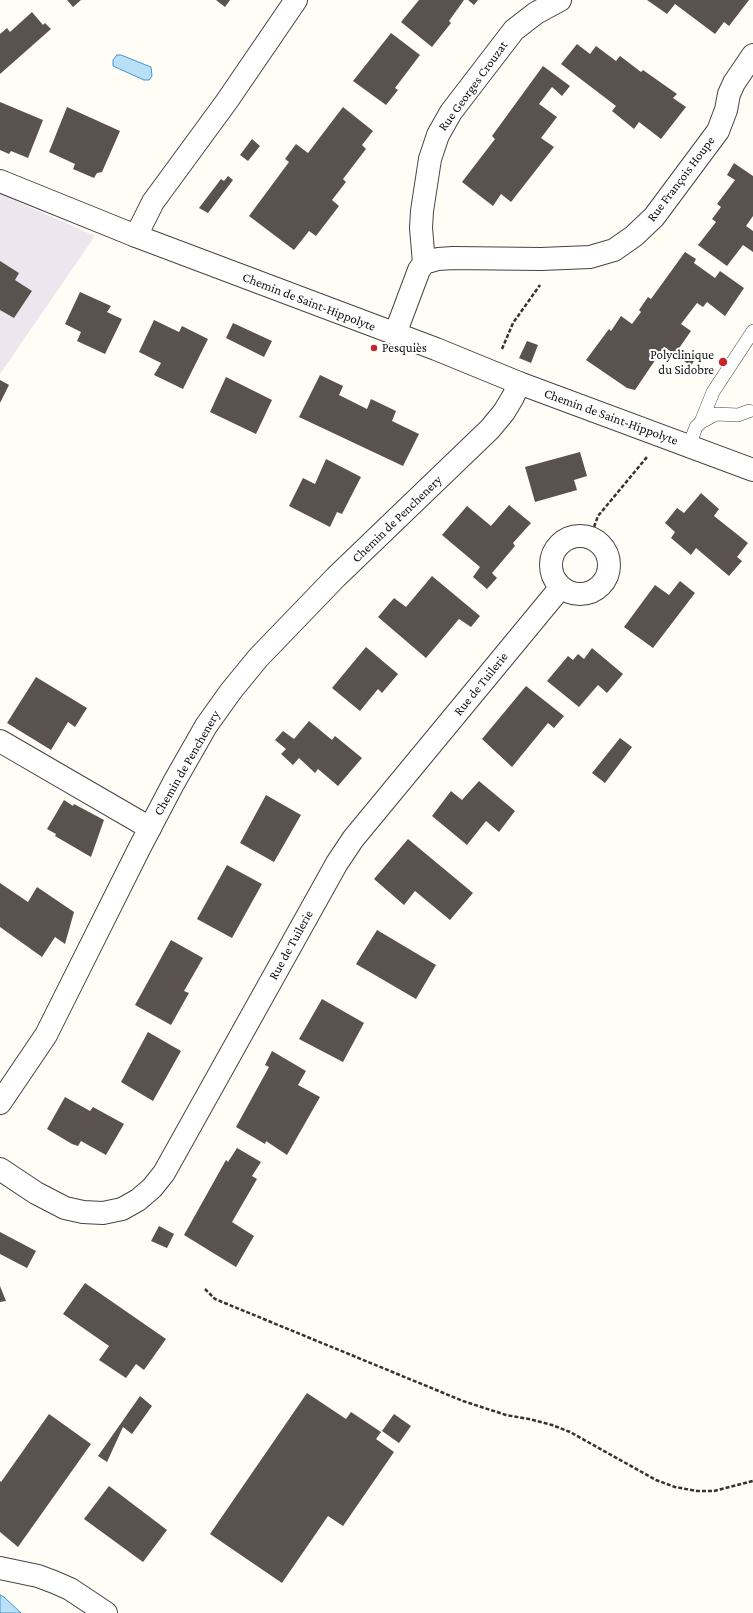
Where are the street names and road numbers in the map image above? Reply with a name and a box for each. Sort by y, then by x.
street label: Rue Georges Crouzat [435,38,511,134]
street label: Rue François Houpe [644,133,718,225]
street label: Chemin de Saint-Hippolyte [240,269,378,335]
street label: Chemin de Saint-Hippolyte [542,385,680,449]
street label: Chemin de Penchenery [349,472,445,566]
street label: Rue de Tuilerie [451,649,511,719]
street label: Chemin de Penchenery [151,708,223,818]
street label: Rue de Tuilerie [265,907,317,983]

